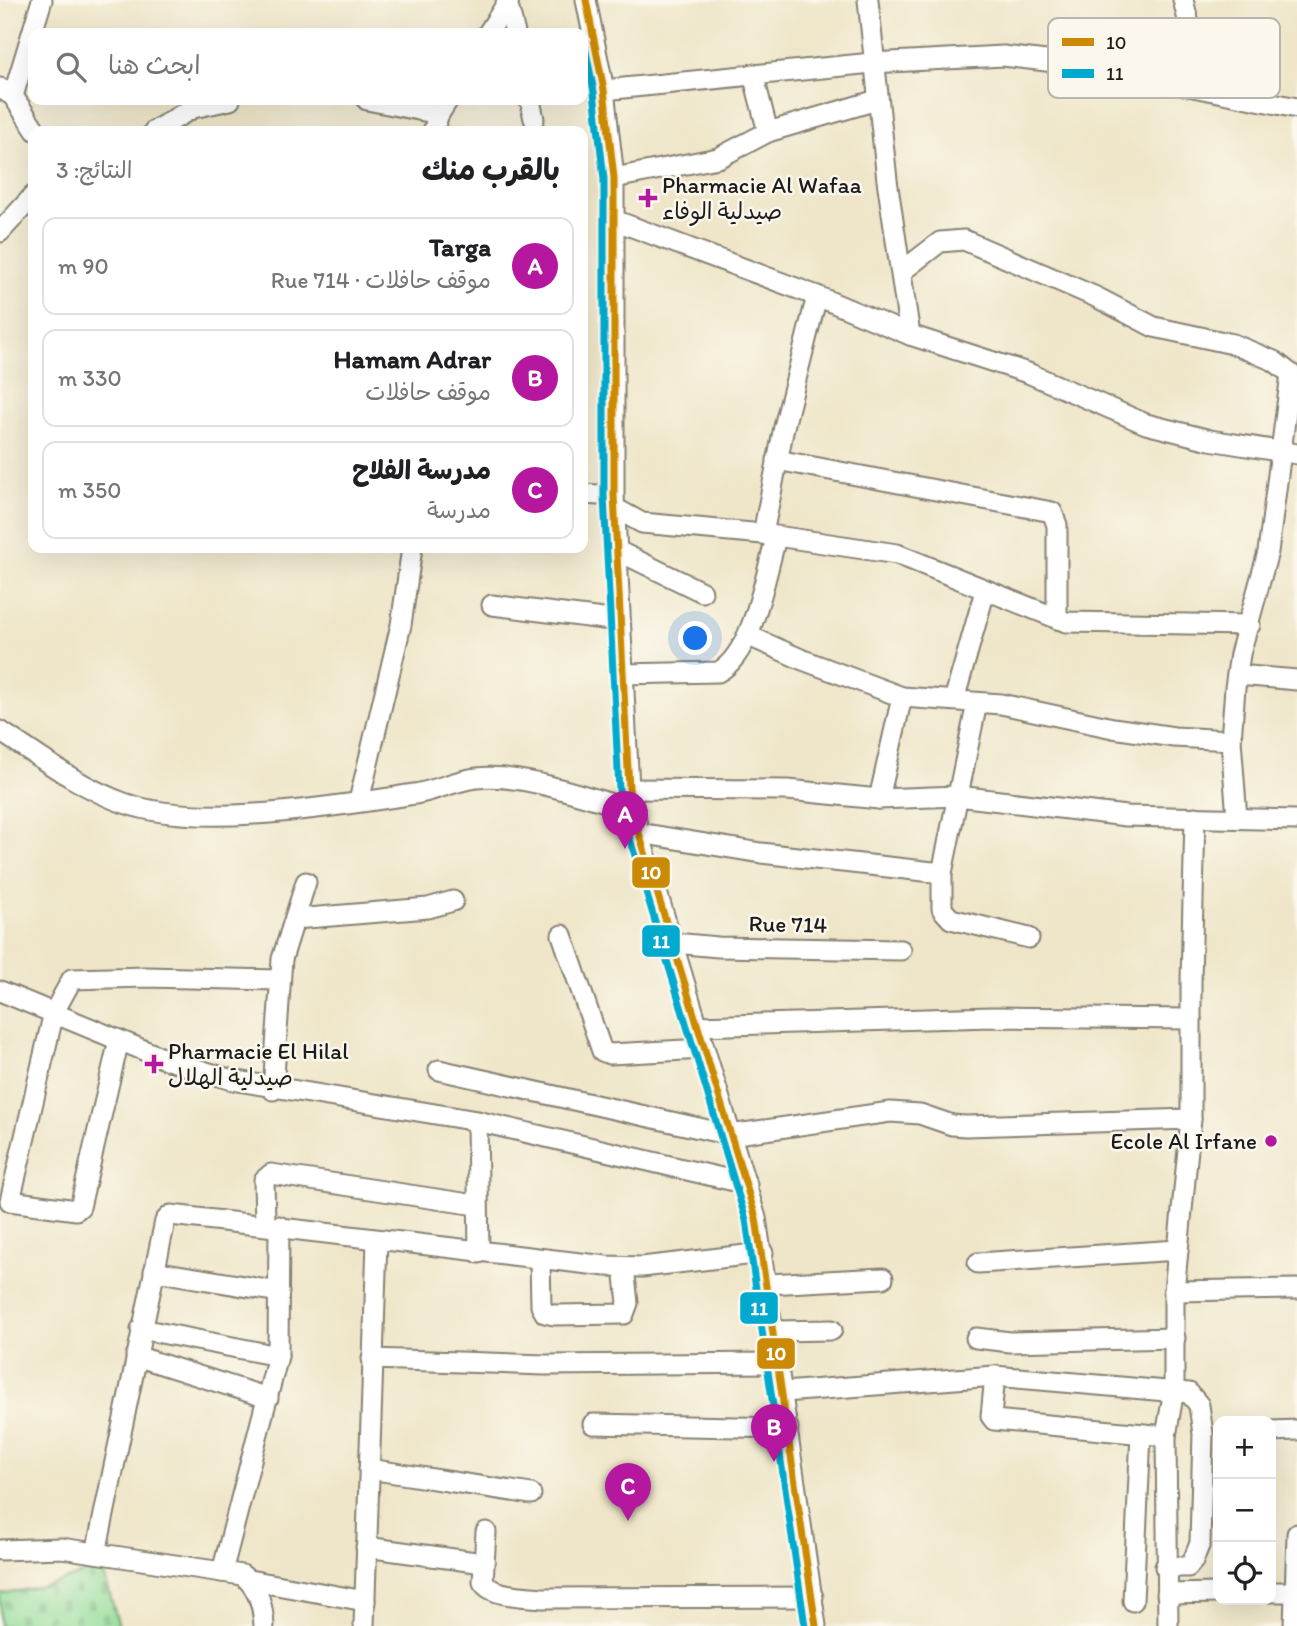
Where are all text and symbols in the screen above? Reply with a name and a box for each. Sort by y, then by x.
legend [1048,18,1280,98]
search box [28,28,588,105]
text: 10 [1106,31,1127,54]
icon: search [52,48,90,86]
text: ابحث هنا [108,49,201,81]
text: 11 [1106,62,1124,85]
text: بالقرب منك [422,151,560,188]
text: النتائج: 3 [56,156,132,184]
place label: Pharmacie Al Wafaa صيدلية الوفاء [662,171,862,226]
marker: Pharmacie Al Wafaa صيدلية الوفاء [640,190,656,206]
text: Targa [429,231,491,263]
text: 90 m [58,252,109,280]
text: A [528,252,542,280]
text: موقف حافلات · Rue 714 [271,266,491,294]
text: Hamam Adrar [334,343,491,375]
text: 330 m [58,364,122,392]
text: B [528,364,542,392]
text: موقف حافلات [365,378,491,406]
text: مدرسة الفلاح [352,454,491,486]
text: 350 m [58,476,121,504]
text: C [528,476,542,504]
text: مدرسة [427,496,491,524]
your location [678,621,712,655]
pin: A [602,791,648,849]
line badge: 10 [631,856,671,889]
text: 10 [641,861,662,884]
street label: Rue 714 [748,909,828,939]
line badge: 11 [641,924,681,958]
text: 11 [652,930,670,953]
place label: Pharmacie El Hilal صيدلية الهلال [168,1037,349,1091]
marker: Pharmacie El Hilal صيدلية الهلال [146,1056,162,1072]
place label: Ecole Al Irfane [1110,1127,1257,1155]
marker: Ecole Al Irfane [1263,1133,1279,1149]
line badge: 11 [739,1291,779,1325]
text: 11 [750,1297,768,1320]
line badge: 10 [756,1337,796,1370]
text: 10 [766,1342,787,1365]
pin: B [751,1404,797,1462]
map controls [1213,1416,1276,1605]
button: + [1213,1416,1276,1479]
pin: C [605,1463,651,1521]
button: − [1213,1479,1276,1542]
button: locate [1213,1542,1276,1605]

